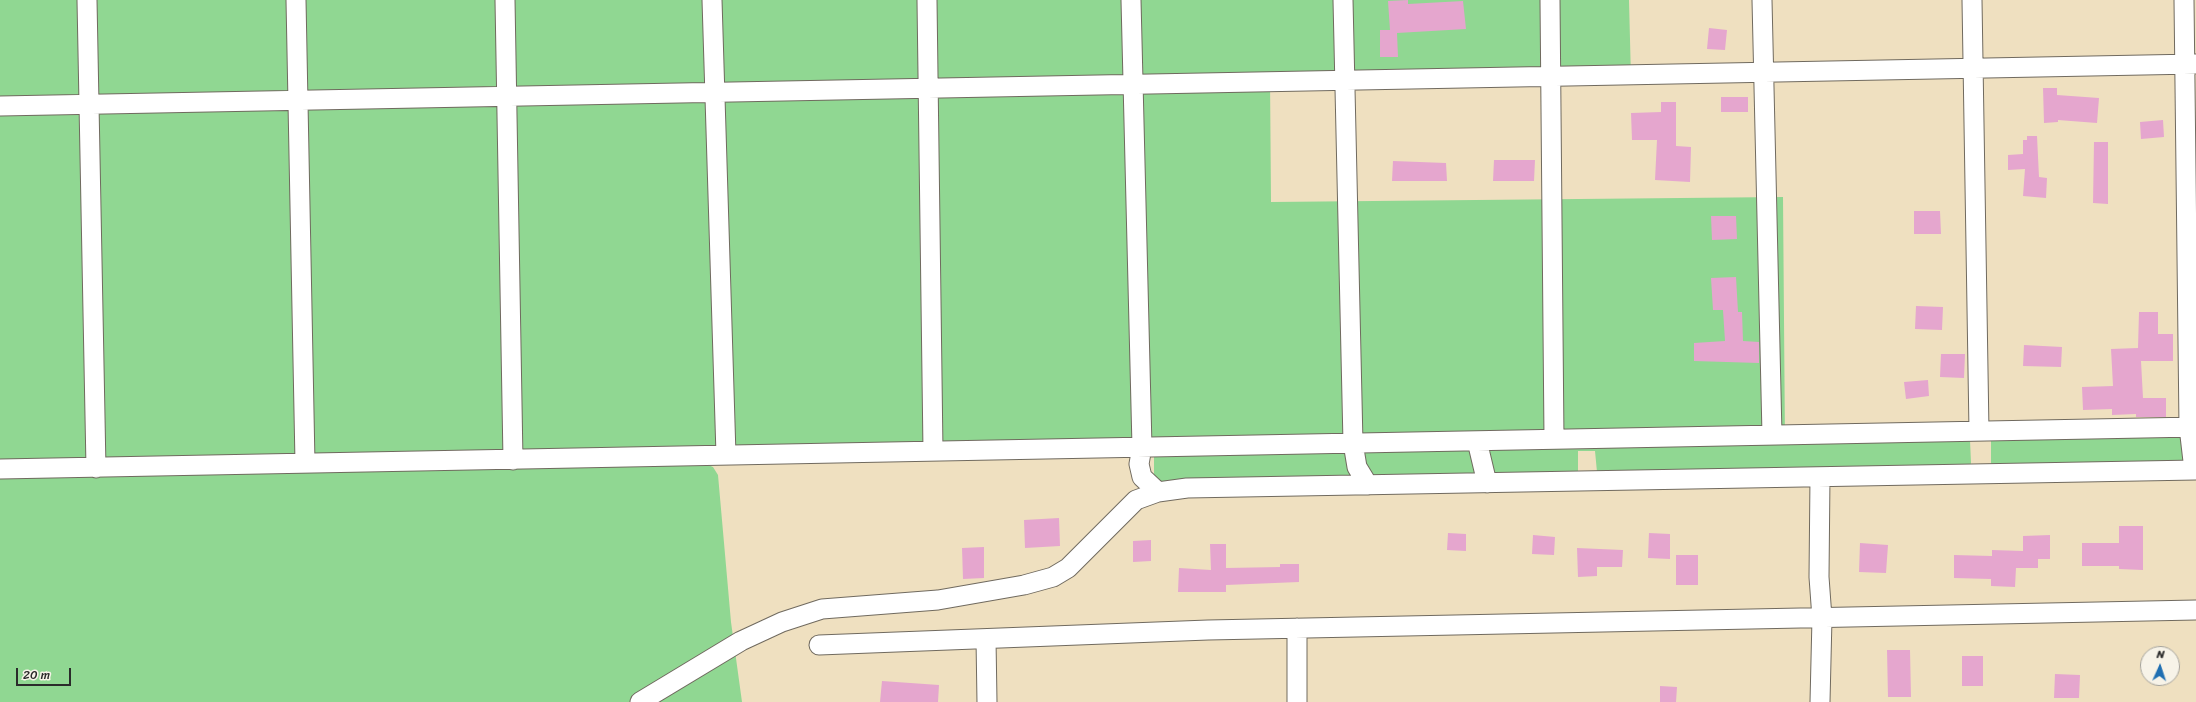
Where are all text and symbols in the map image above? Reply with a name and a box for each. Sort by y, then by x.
text: N [2156,645,2165,664]
north arrow [2140,646,2180,686]
scale bar [18,660,73,686]
text: 20 m [23,664,50,686]

